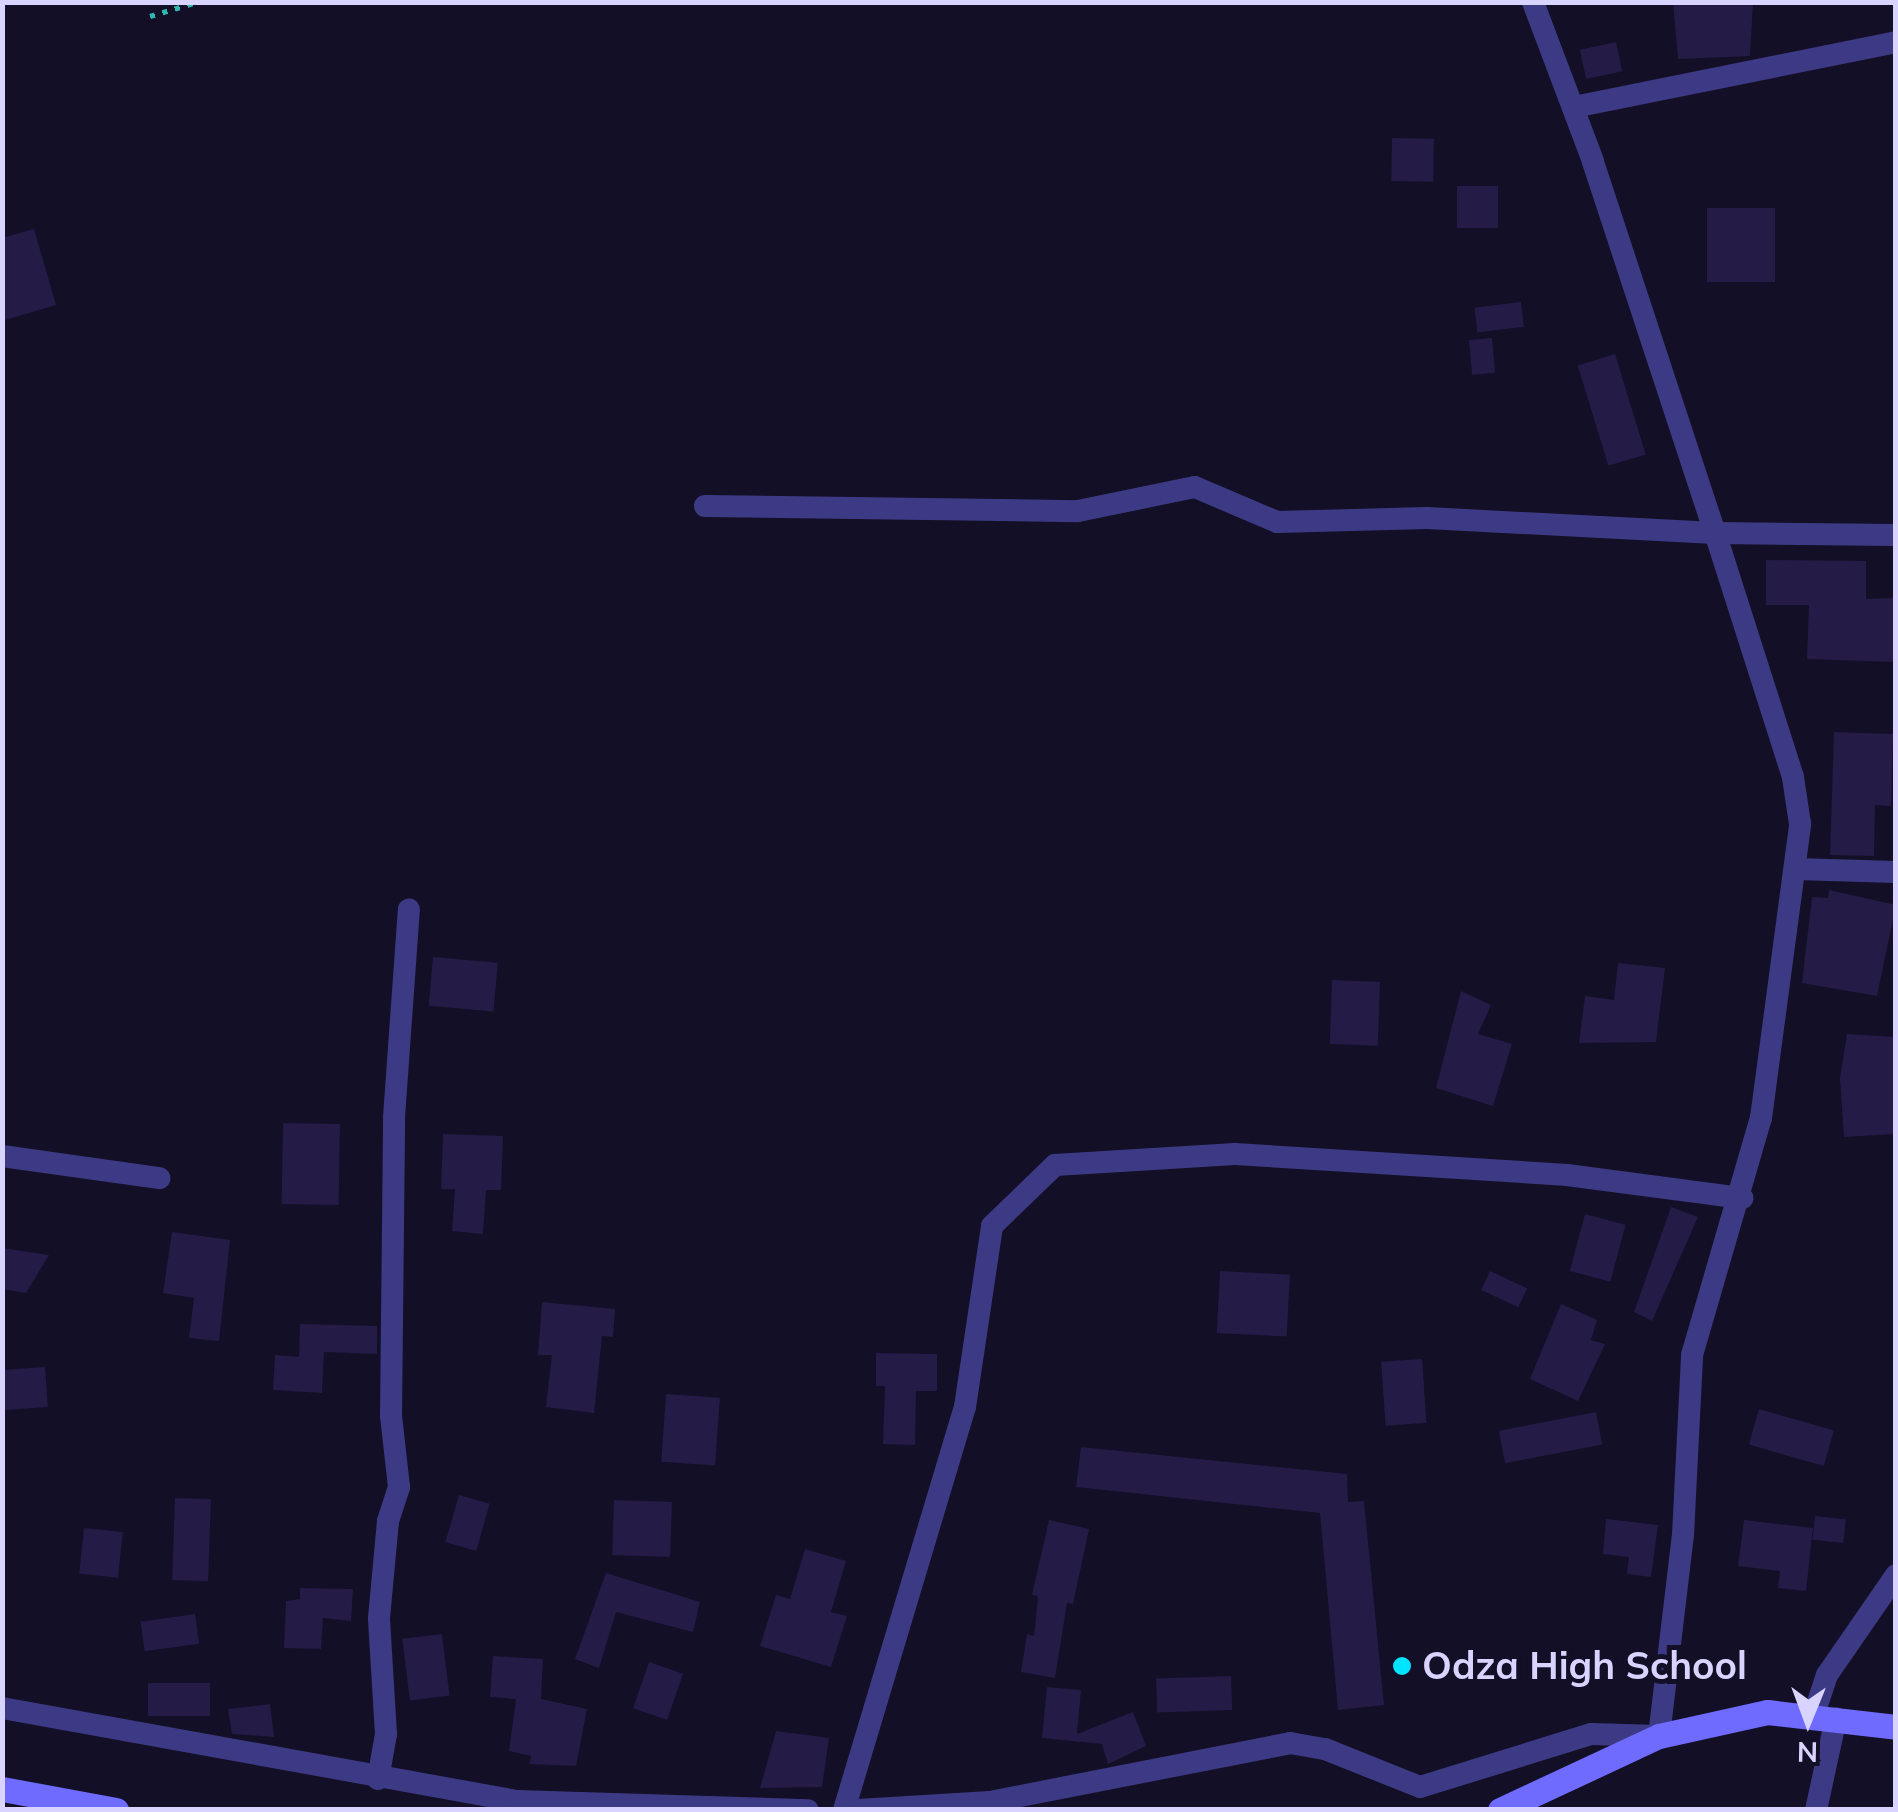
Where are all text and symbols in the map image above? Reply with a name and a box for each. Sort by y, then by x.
place label: Odza High School [1422,1643,1747,1689]
marker: Odza High School [1391,1655,1413,1677]
north arrow [1758,1672,1858,1772]
text: N [1797,1735,1818,1770]

